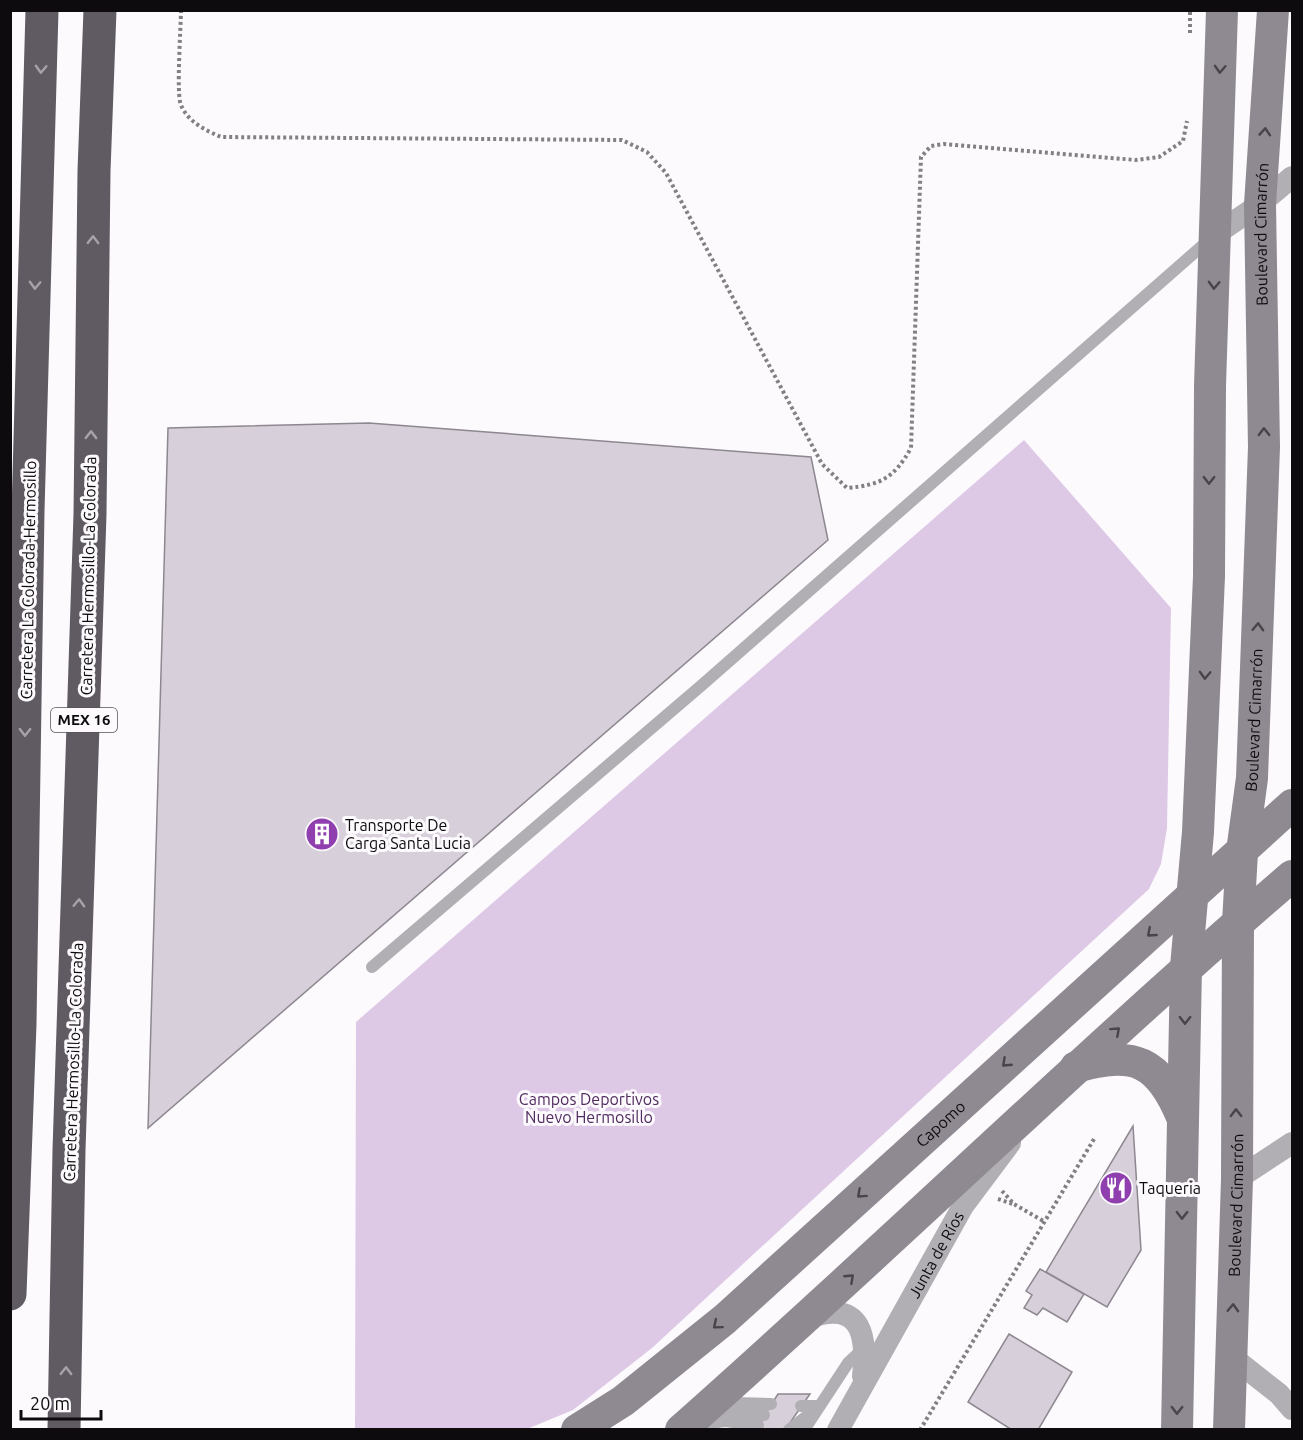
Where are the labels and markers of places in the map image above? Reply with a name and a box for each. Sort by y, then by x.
building icon: Transporte De Carga Santa Lucia [304,816,340,852]
place label: Transporte De Carga Santa Lucia [345,816,471,852]
restaurant icon: Taqueria [1098,1170,1134,1206]
place label: Taqueria [1139,1179,1201,1197]

